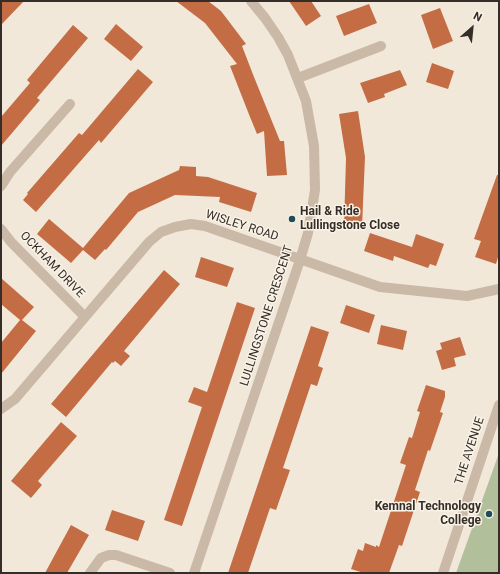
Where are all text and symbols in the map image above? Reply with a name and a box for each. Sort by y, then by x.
north arrow [452,8,492,48]
text: N [471,9,484,24]
place label: Hail & Ride Lullingstone Close [300,205,400,233]
street label: WISLEY ROAD [204,207,280,245]
marker: Hail & Ride Lullingstone Close [287,214,297,224]
street label: OCKHAM DRIVE [17,229,87,301]
street label: LULLINGSTONE CRESCENT [237,244,297,388]
street label: THE AVENUE [452,415,488,487]
place label: Kemnal Technology College [375,500,481,528]
marker: Kemnal Technology College [484,509,494,519]

